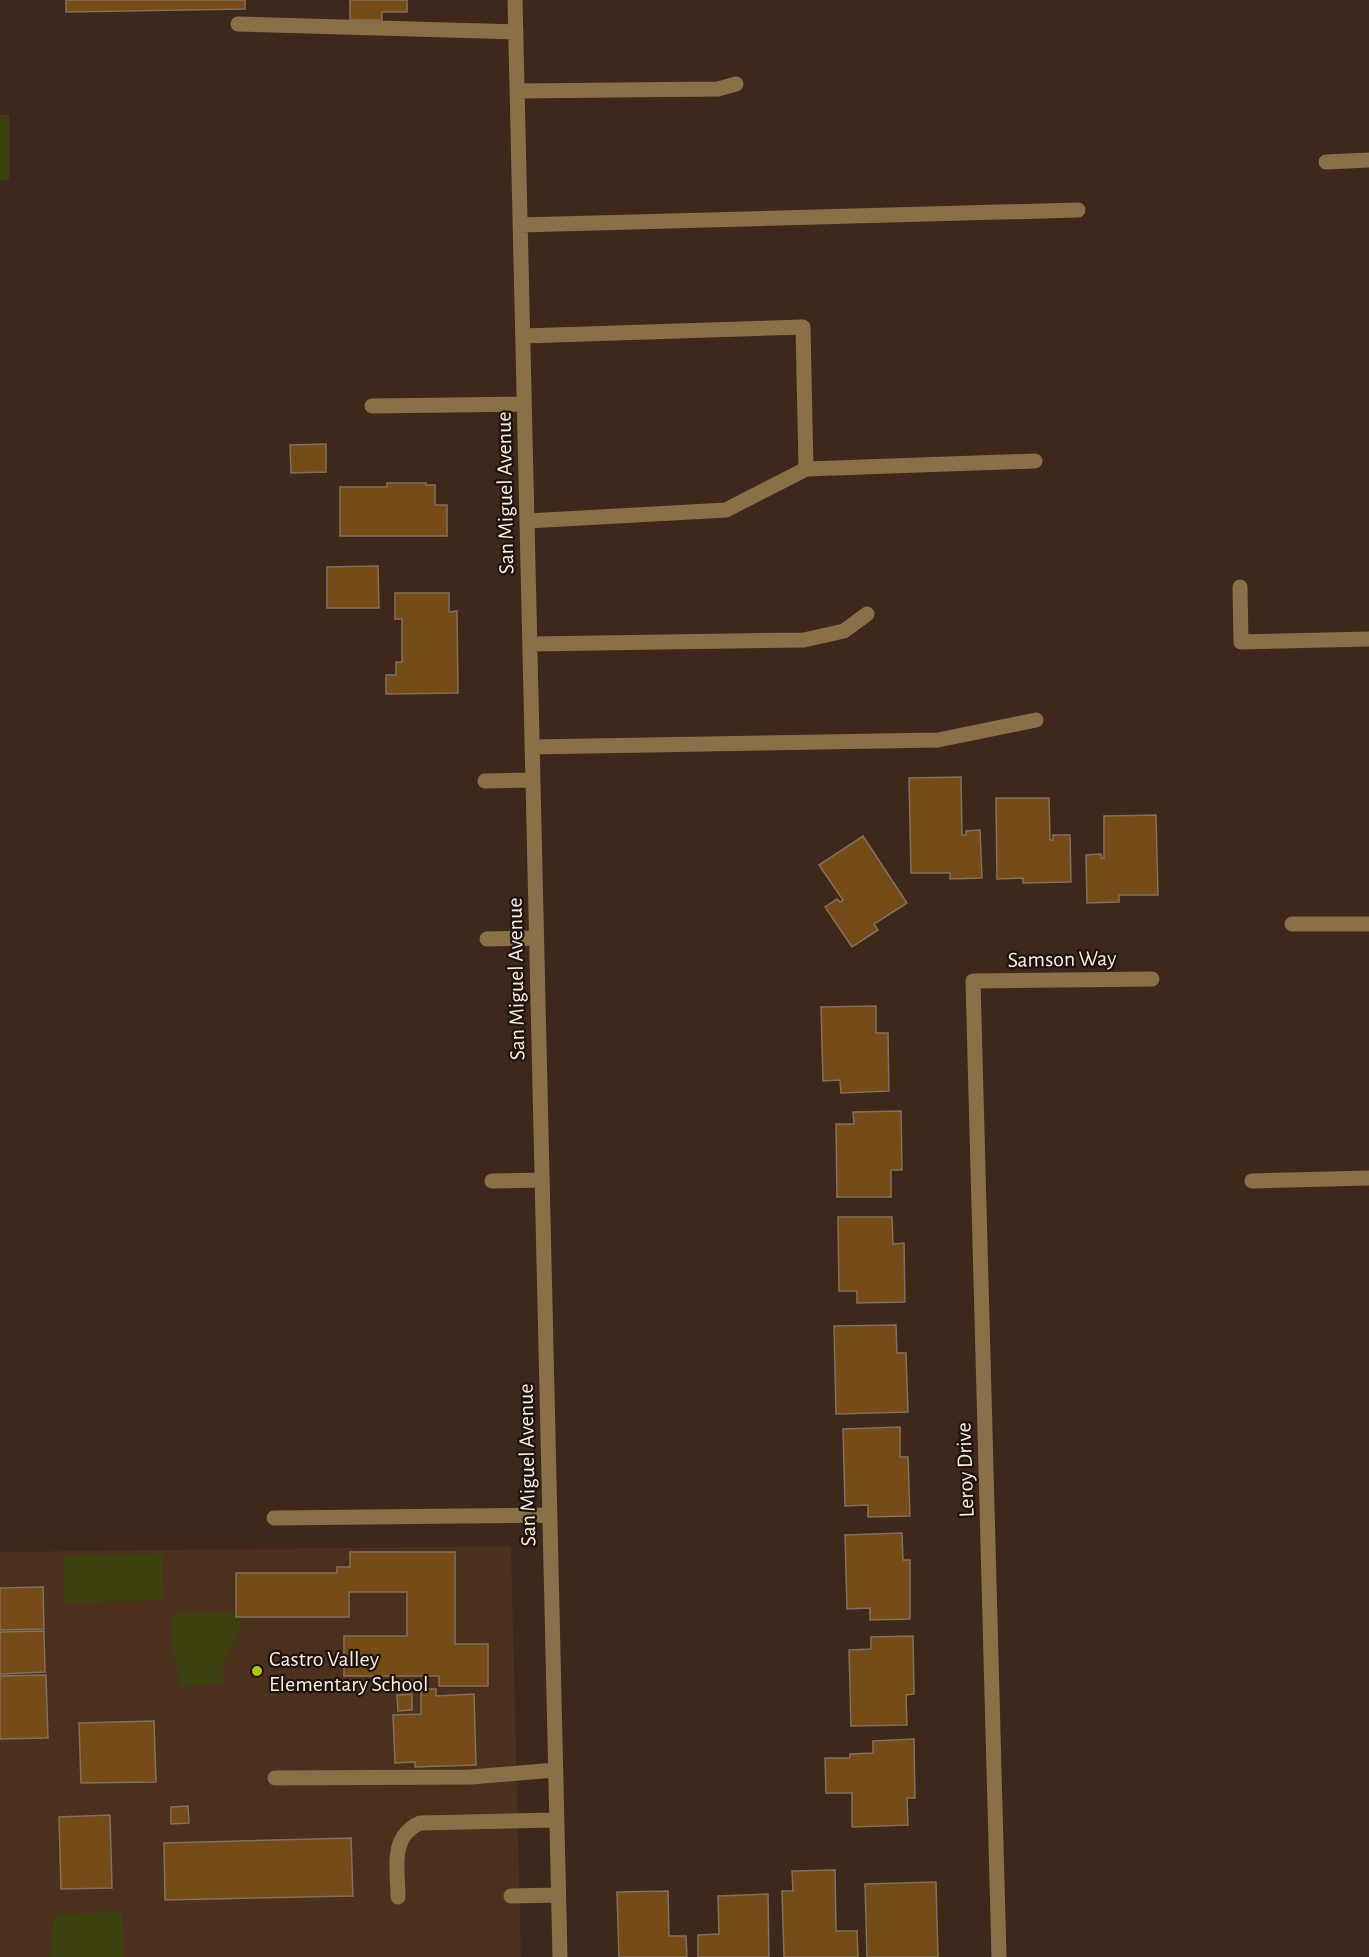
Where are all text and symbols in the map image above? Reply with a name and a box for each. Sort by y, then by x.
street label: San Miguel Avenue [493,411,517,575]
street label: San Miguel Avenue [504,897,528,1061]
street label: Samson Way [1007,947,1117,971]
street label: San Miguel Avenue [515,1383,539,1547]
street label: Leroy Drive [952,1422,978,1518]
place label: Castro Valley Elementary School [269,1648,429,1695]
marker: Castro Valley Elementary School [250,1664,264,1678]

